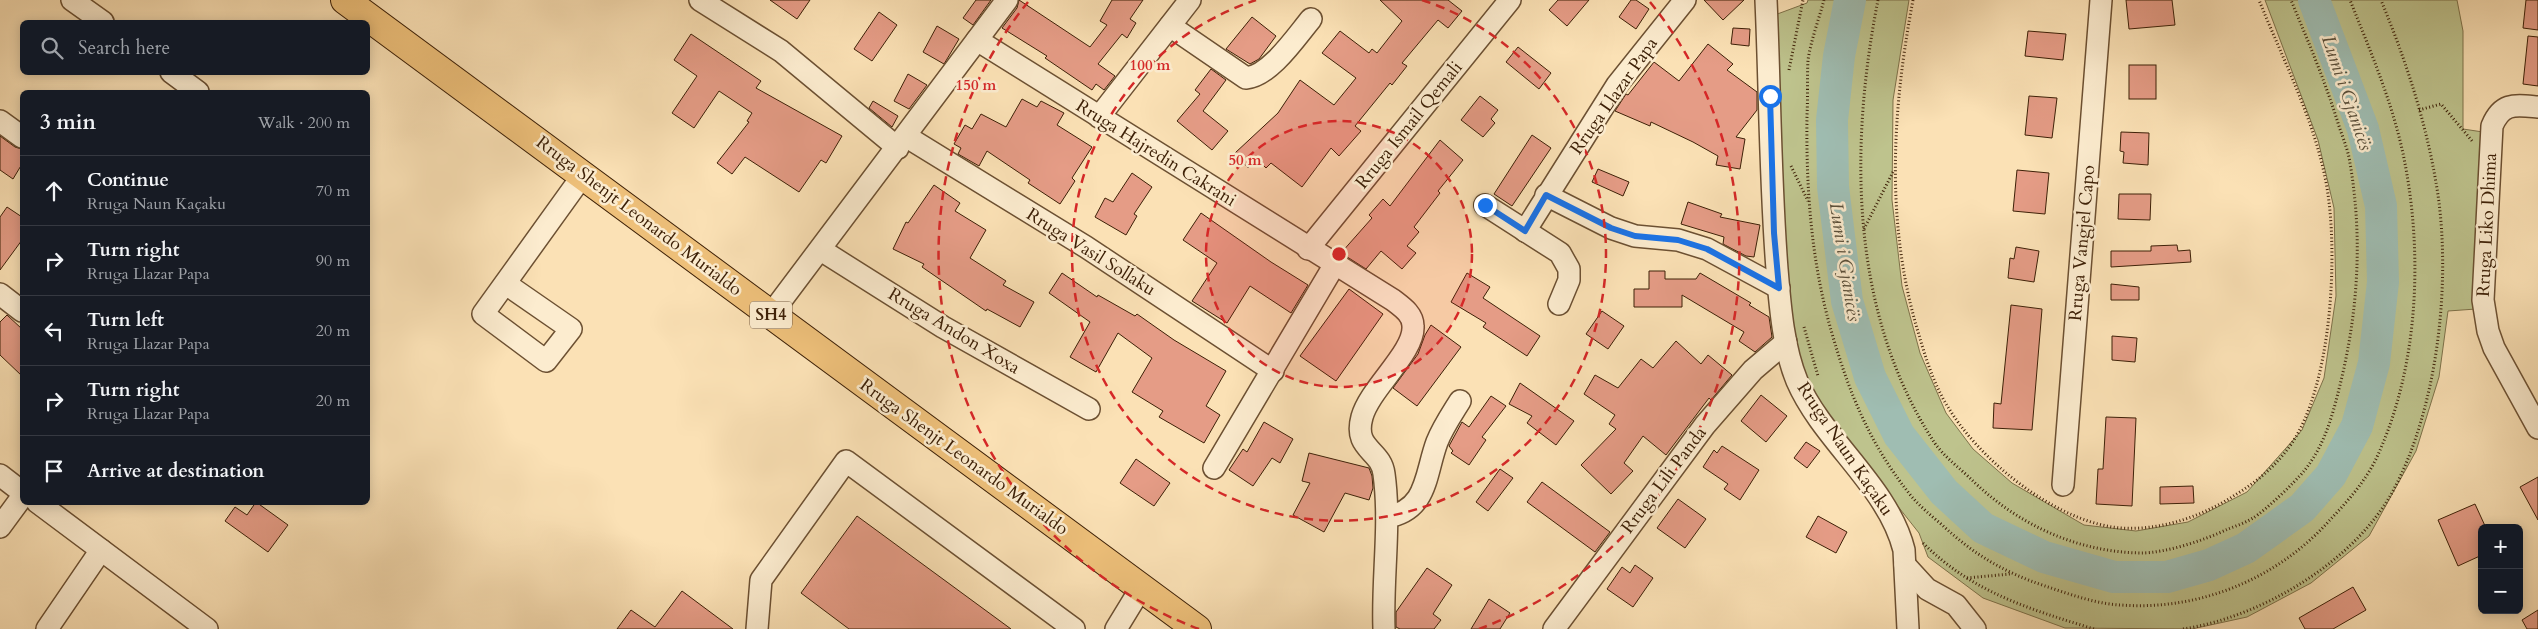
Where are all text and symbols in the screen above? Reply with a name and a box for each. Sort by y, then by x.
search box [20,20,370,75]
street label: Rruga Llazar Papa [1564,32,1664,160]
water label: Lumi i Gjanicës [2315,32,2379,155]
icon: search [38,34,66,62]
text: Search here [78,35,170,61]
text: 100 m [1130,55,1171,75]
street label: Rruga Ismail Qemali [1350,56,1468,194]
text: 150 m [956,75,997,95]
route start [1759,85,1782,108]
street label: Rruga Hajredin Cakrani [1071,93,1241,213]
text: 3 min [40,108,96,137]
text: Walk · 200 m [258,112,350,134]
street label: Rruga Shenjt Leonardo Murialdo [531,130,747,302]
text: 50 m [1228,150,1262,170]
street label: Rruga Liko Dhima [2471,152,2503,298]
street label: Rruga Vangjel Capo [2063,164,2101,322]
text: Continue [87,167,169,193]
icon: ahead [40,177,68,205]
text: 70 m [316,180,350,202]
text: Rruga Naun Kaçaku [87,193,226,215]
route end [1474,194,1497,217]
water label: Lumi i Gjanicës [1823,200,1867,324]
street label: Rruga Vasil Sollaku [1021,202,1161,302]
text: Turn right [87,237,179,263]
centre of rings [1330,245,1348,263]
icon: right [40,247,68,275]
text: 90 m [316,250,350,272]
text: Rruga Llazar Papa [87,263,210,285]
street label: Rruga Andon Xoxa [883,282,1025,380]
road number: SH4 [750,302,792,328]
text: Turn left [87,307,164,333]
icon: left [40,317,68,345]
text: 20 m [316,320,350,342]
text: Rruga Llazar Papa [87,333,210,355]
street label: Rruga Shenjt Leonardo Murialdo [855,373,1074,541]
text: Turn right [87,377,179,403]
street label: Rruga Naun Kaçaku [1791,377,1899,521]
icon: right [40,387,68,415]
text: 20 m [316,390,350,412]
text: Rruga Llazar Papa [87,403,210,425]
street label: Rruga Lili Panda [1615,421,1713,539]
icon: arrive [40,457,68,485]
text: Arrive at destination [87,458,264,484]
map controls [2478,524,2523,614]
button: + [2478,524,2523,569]
button: − [2478,569,2523,614]

